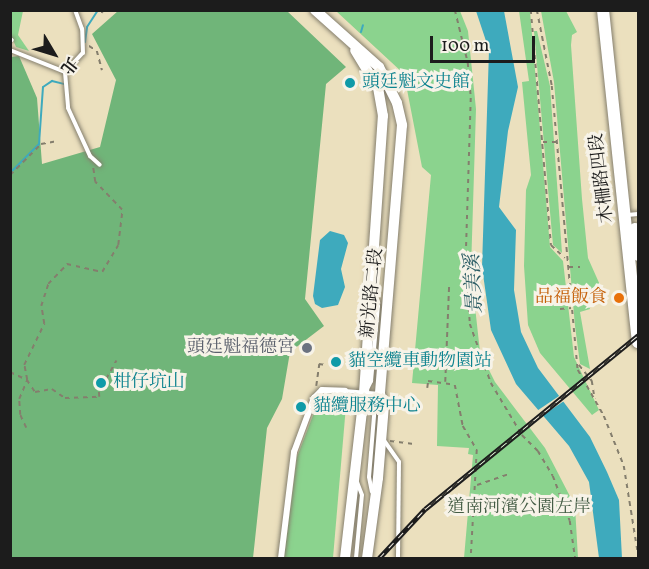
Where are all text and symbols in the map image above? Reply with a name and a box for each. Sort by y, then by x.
north arrow [24,24,84,84]
scale bar [433,24,538,62]
text: 100 m [441,34,490,59]
text: 北 [55,52,82,78]
place label: 頭廷魁文史館 [362,72,470,94]
marker: 頭廷魁文史館 [343,76,357,90]
street label: 木柵路四段 [587,132,619,224]
street label: 新光路二段 [358,247,388,339]
water label: 景美溪 [461,253,489,315]
place label: 品福飯食 [535,287,607,309]
marker: 品福飯食 [612,291,626,305]
place label: 頭廷魁福德宮 [187,337,295,359]
marker: 頭廷魁福德宮 [300,341,314,355]
place label: 貓空纜車動物園站 [348,351,492,373]
marker: 貓空纜車動物園站 [329,355,343,369]
place label: 柑仔坑山 [113,372,185,394]
marker: 柑仔坑山 [94,376,108,390]
place label: 貓纜服務中心 [313,396,421,418]
marker: 貓纜服務中心 [294,400,308,414]
park label: 道南河濱公園左岸 [447,497,591,519]

